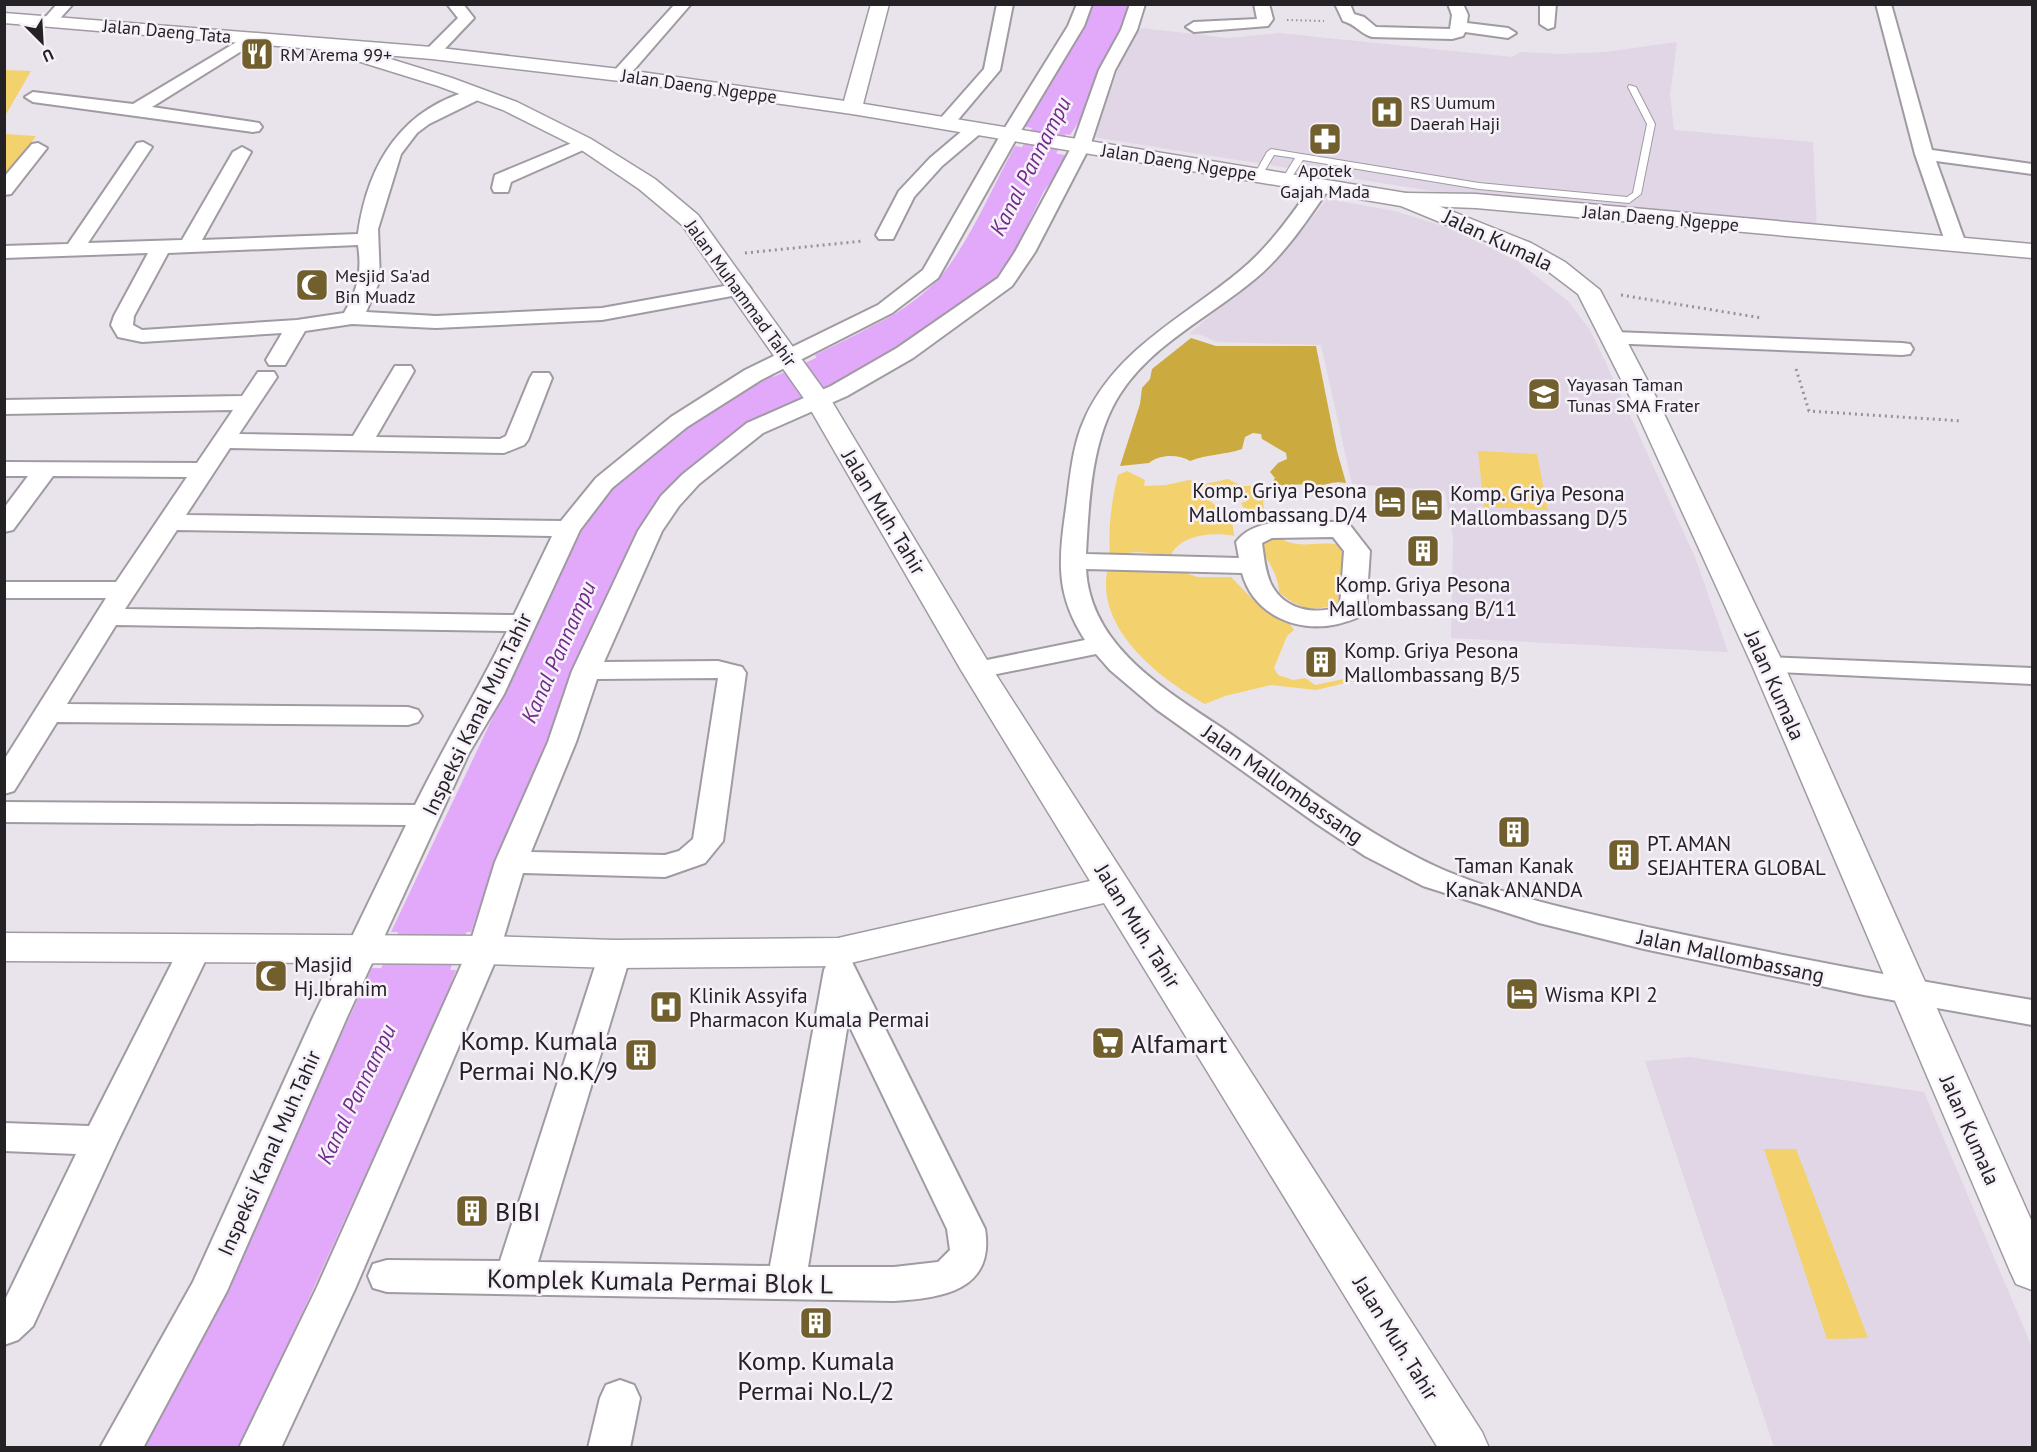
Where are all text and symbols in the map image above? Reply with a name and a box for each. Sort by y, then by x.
north arrow [12,12,72,72]
street label: Jalan Daeng Tata [101,14,232,48]
restaurant icon: RM Arema 99+ [239,36,275,72]
place label: RM Arema 99+ [280,43,392,66]
text: U [39,45,57,67]
street label: Jalan Daeng Ngeppe [619,64,778,108]
place label: RS Uumum Daerah Haji [1410,91,1500,135]
water label: Kanal Pannampu [983,92,1077,240]
hospital icon: RS Uumum Daerah Haji [1369,94,1405,130]
pharmacy icon: Apotek Gajah Mada [1307,121,1343,157]
street label: Jalan Daeng Ngeppe [1099,138,1258,186]
place label: Apotek Gajah Mada [1280,159,1370,203]
street label: Jalan Daeng Ngeppe [1581,200,1740,236]
street label: Jalan Kumala [1438,202,1557,277]
street label: Jalan Muhammad Tahir [679,214,802,371]
place label: Mesjid Sa'ad Bin Muadz [335,264,430,308]
mosque icon: Mesjid Sa'ad Bin Muadz [294,267,330,303]
place label: Yayasan Taman Tunas SMA Frater [1567,373,1700,417]
school or university icon: Yayasan Taman Tunas SMA Frater [1526,376,1562,412]
street label: Jalan Muh. Tahir [835,444,932,580]
place label: Komp. Griya Pesona Mallombassang D/4 [1189,477,1367,528]
place label: Komp. Griya Pesona Mallombassang D/5 [1450,480,1628,531]
hotel icon: Komp. Griya Pesona Mallombassang D/4 [1372,484,1408,520]
hotel icon: Komp. Griya Pesona Mallombassang D/5 [1409,487,1445,523]
building icon: Komp. Griya Pesona Mallombassang B/11 [1405,533,1441,569]
place label: Komp. Griya Pesona Mallombassang B/11 [1329,571,1517,622]
water label: Kanal Pannampu [514,577,602,727]
street label: Inspeksi Kanal Muh.Tahir [416,608,538,820]
street label: Jalan Kumala [1738,625,1811,744]
place label: Komp. Griya Pesona Mallombassang B/5 [1344,637,1521,688]
building icon: Komp. Griya Pesona Mallombassang B/5 [1303,644,1339,680]
street label: Jalan Mallombassang [1196,718,1369,850]
building icon: Taman Kanak Kanak ANANDA [1496,814,1532,850]
place label: PT. AMAN SEJAHTERA GLOBAL [1647,830,1826,881]
building icon: PT. AMAN SEJAHTERA GLOBAL [1606,837,1642,873]
place label: Taman Kanak Kanak ANANDA [1445,852,1583,903]
street label: Jalan Muh. Tahir [1089,858,1187,993]
street label: Jalan Mallombassang [1634,923,1827,989]
place label: Masjid Hj.Ibrahim [294,951,387,1002]
mosque icon: Masjid Hj.Ibrahim [253,958,289,994]
hotel icon: Wisma KPI 2 [1504,976,1540,1012]
place label: Wisma KPI 2 [1545,981,1658,1008]
place label: Klinik Assyifa Pharmacon Kumala Permai [689,982,930,1033]
hospital icon: Klinik Assyifa Pharmacon Kumala Permai [648,989,684,1025]
water label: Kanal Pannampu [310,1020,402,1168]
place label: Komp. Kumala Permai No.K/9 [459,1024,618,1087]
supermarket icon: Alfamart [1090,1025,1126,1061]
place label: Alfamart [1131,1027,1228,1060]
building icon: Komp. Kumala Permai No.K/9 [623,1037,659,1073]
street label: Inspeksi Kanal Muh.Tahir [211,1046,327,1260]
street label: Jalan Kumala [1933,1070,2006,1189]
building icon: BIBI [454,1193,490,1229]
place label: BIBI [495,1195,541,1228]
street label: Komplek Kumala Permai Blok L [487,1261,833,1301]
street label: Jalan Muh. Tahir [1347,1270,1445,1405]
building icon: Komp. Kumala Permai No.L/2 [798,1305,834,1341]
place label: Komp. Kumala Permai No.L/2 [737,1344,895,1407]

